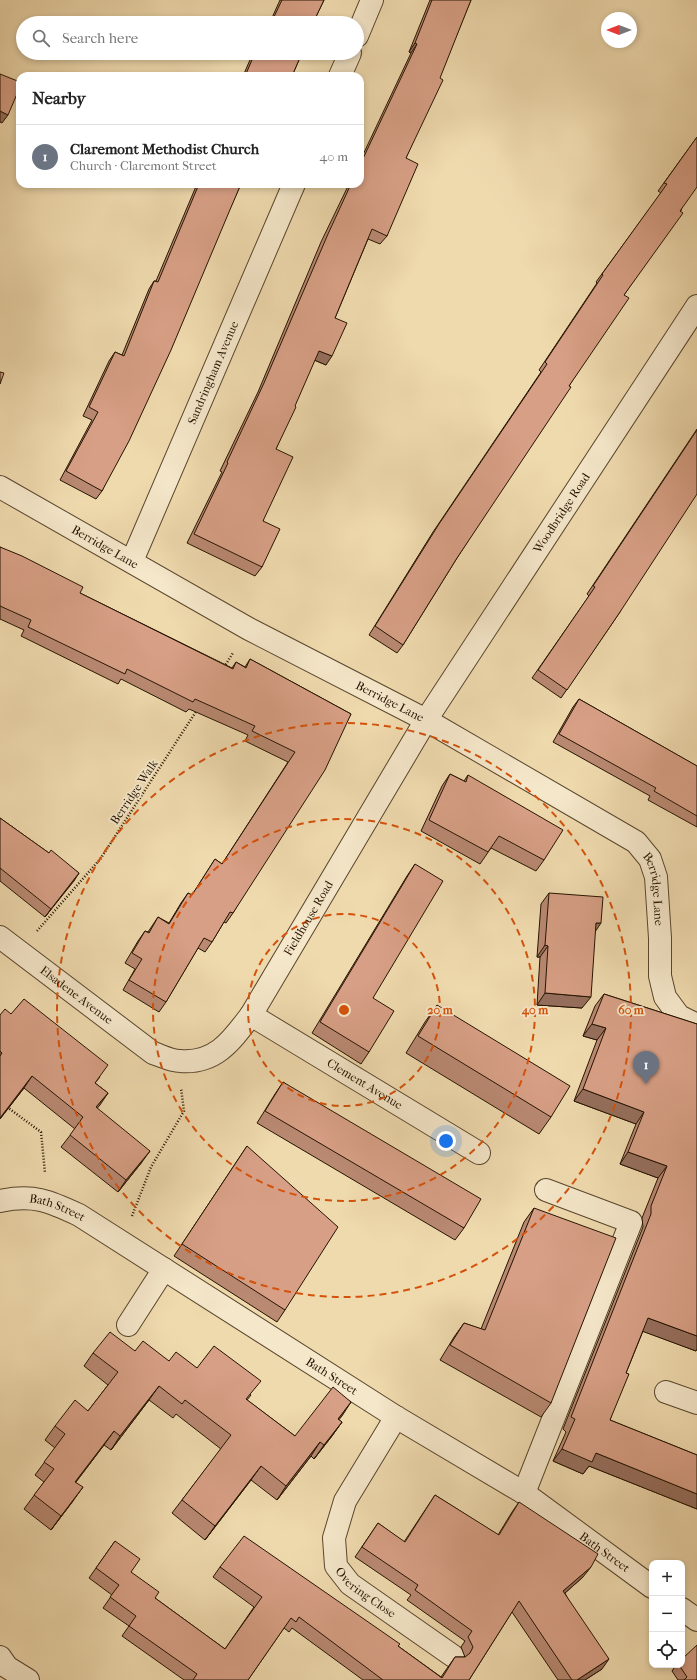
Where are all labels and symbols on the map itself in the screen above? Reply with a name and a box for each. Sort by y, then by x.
north arrow [601,12,637,48]
street label: Sandringham Avenue [185,319,241,426]
street label: Woodbridge Road [530,470,593,556]
street label: Berridge Lane [69,522,141,572]
street label: Berridge Lane [353,678,426,725]
street label: Berridge Walk [107,756,161,827]
street label: Berridge Lane [640,849,666,926]
street label: Fieldhouse Road [281,878,336,958]
street label: Elsadene Avenue [37,963,116,1027]
centre of rings [337,1003,351,1017]
text: 20 m [427,1003,454,1017]
text: 40 m [521,1003,549,1018]
text: 60 m [618,1003,645,1017]
pin: 1 [633,1051,659,1084]
street label: Clement Avenue [325,1056,405,1112]
your location [436,1131,456,1151]
street label: Bath Street [29,1191,89,1225]
street label: Bath Street [303,1354,361,1398]
street label: Bath Street [577,1529,633,1576]
street label: Overing Close [332,1564,398,1621]

